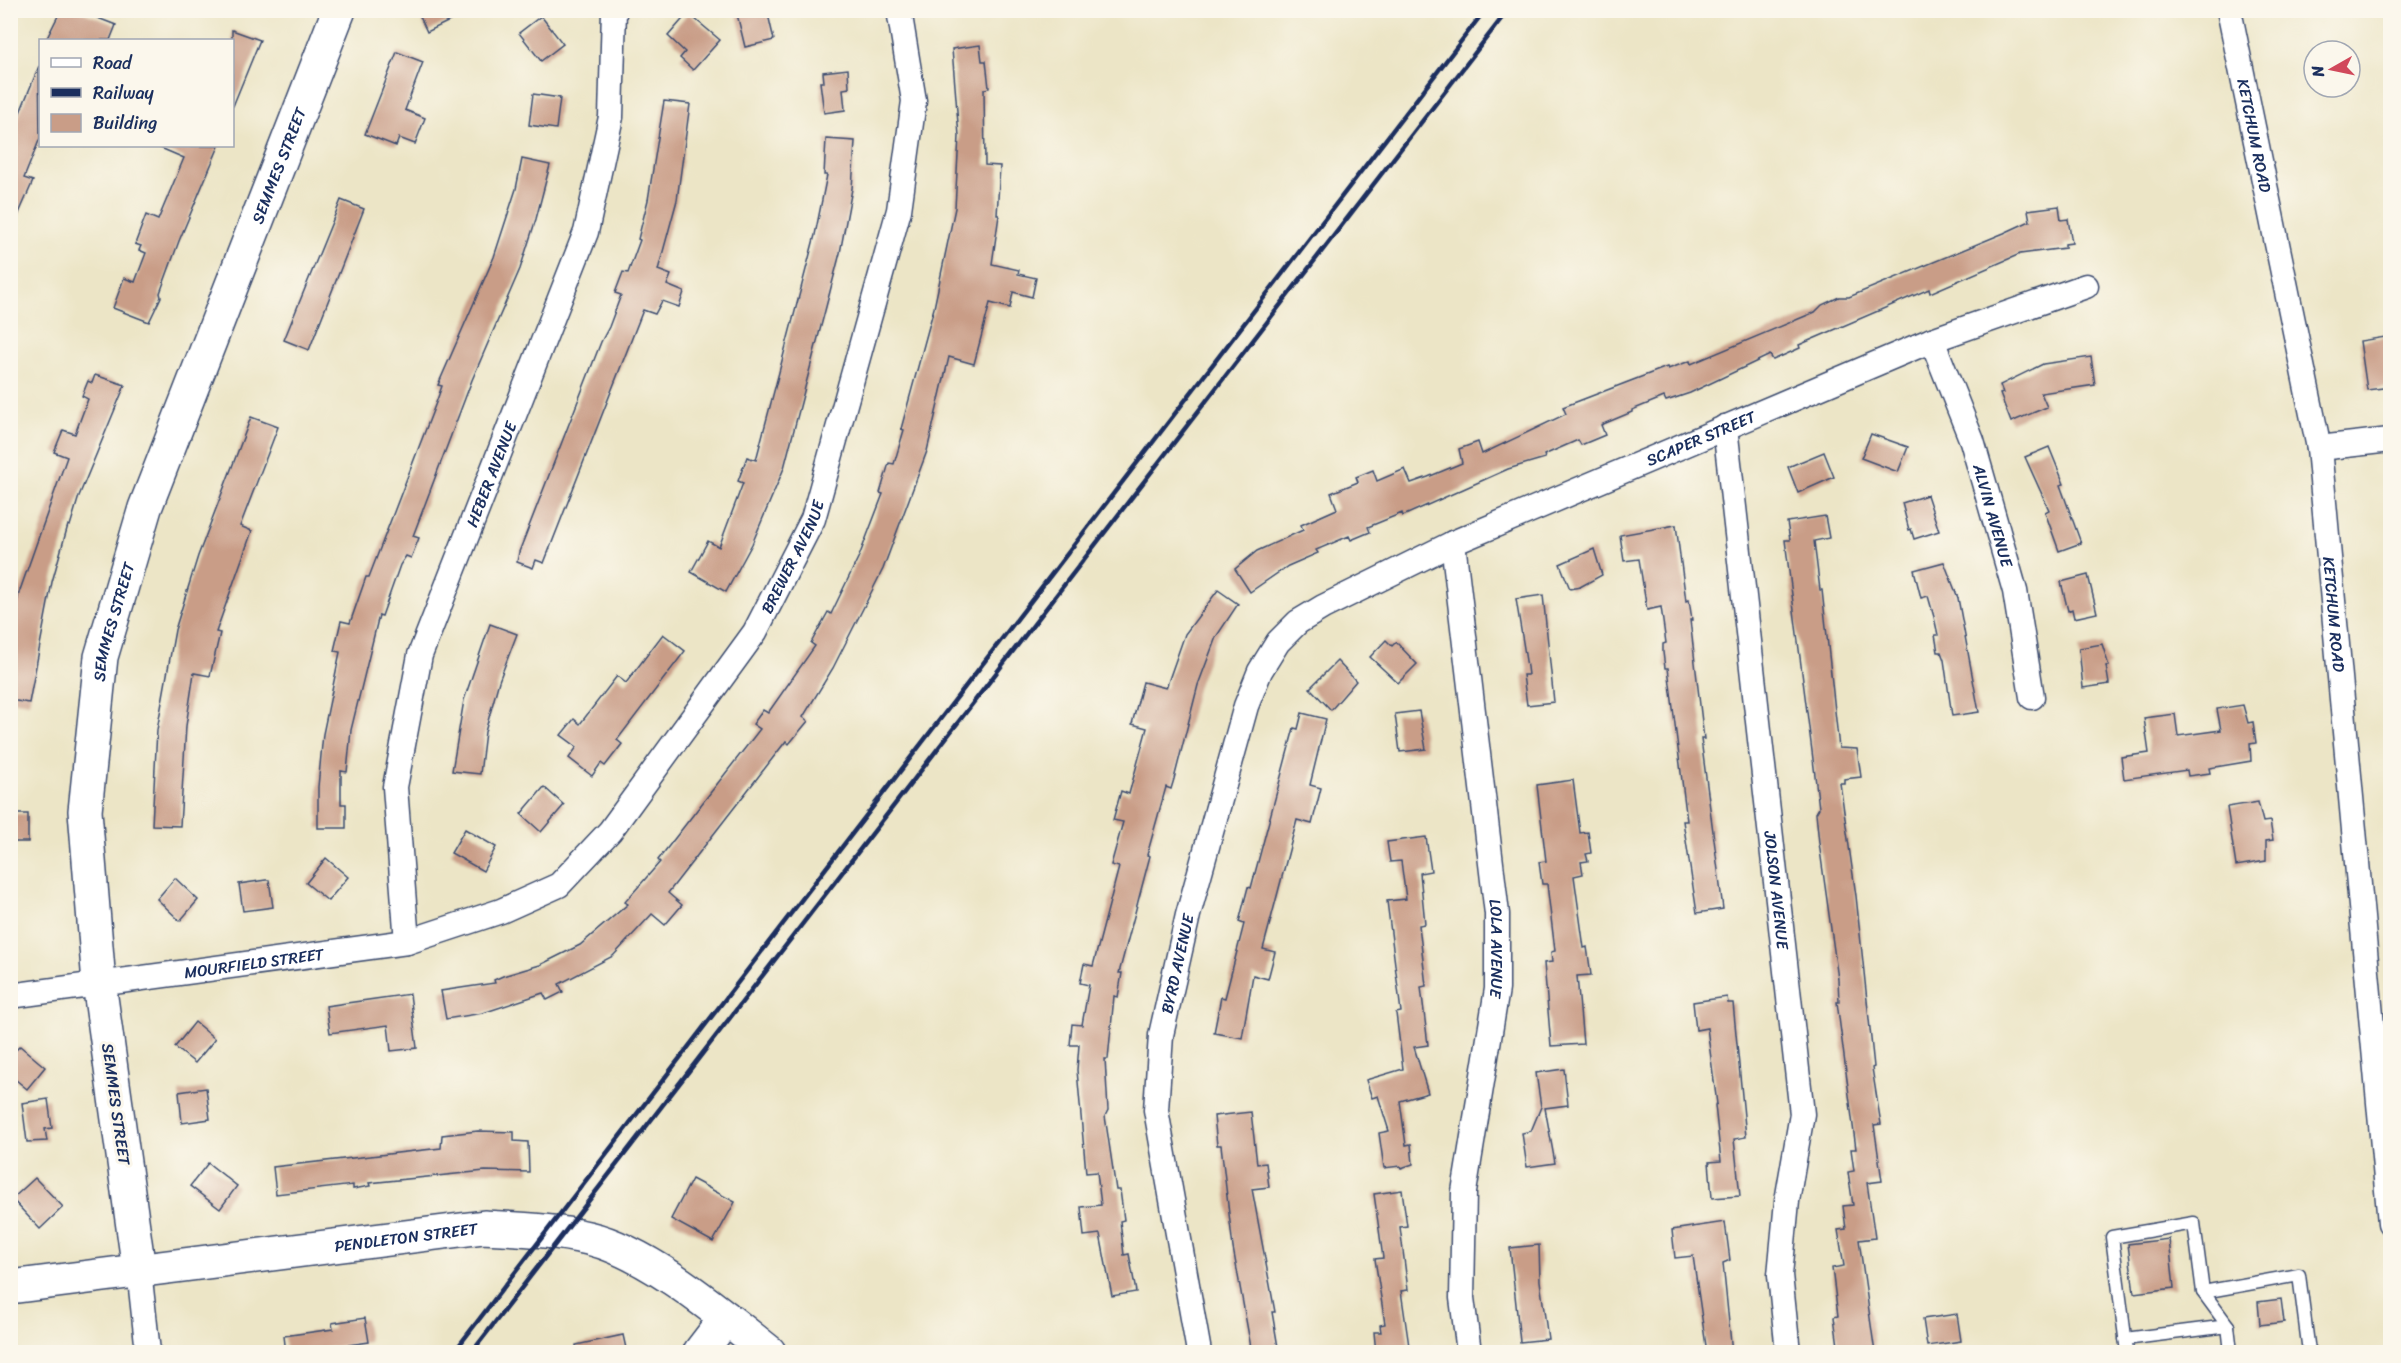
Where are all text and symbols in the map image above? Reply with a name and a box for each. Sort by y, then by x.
legend [39,39,234,147]
north arrow [2302,39,2362,99]
text: Road [93,47,133,79]
text: N [2302,63,2333,80]
street label: KETCHUM ROAD [2229,76,2281,195]
text: Railway [93,77,155,109]
street label: SEMMES STREET [243,102,315,228]
text: Building [93,107,157,139]
street label: SCAPER STREET [1641,401,1761,474]
street label: HEBER AVENUE [457,416,525,531]
street label: ALVIN AVENUE [1964,459,2022,571]
street label: BREWER AVENUE [752,496,832,619]
street label: KETCHUM ROAD [2315,555,2354,673]
street label: SEMMES STREET [84,557,143,683]
street label: JOLSON AVENUE [1756,828,1798,952]
street label: LOLA AVENUE [1481,897,1512,1001]
street label: BYRD AVENUE [1152,910,1203,1016]
street label: MOURFIELD STREET [182,939,326,987]
street label: SEMMES STREET [93,1041,139,1168]
street label: PENDLETON STREET [333,1213,480,1260]

